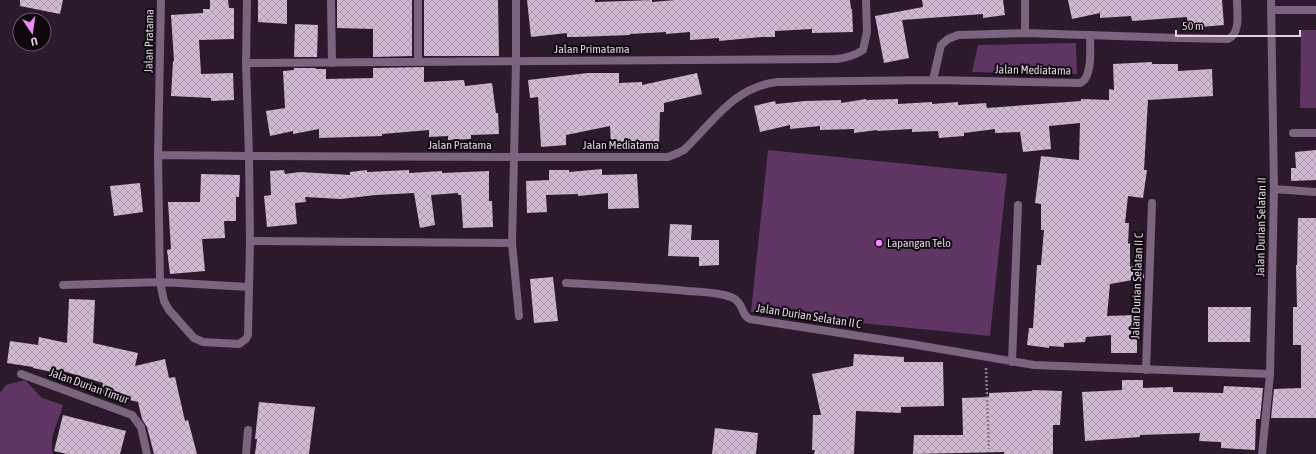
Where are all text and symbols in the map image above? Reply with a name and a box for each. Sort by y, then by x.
street label: Jalan Pratama [141,9,157,73]
north arrow [12,12,52,52]
scale bar [1176,12,1300,38]
text: 50 m [1182,19,1204,33]
text: U [30,35,39,48]
street label: Jalan Primatama [554,42,630,56]
street label: Jalan Mediatama [995,62,1071,78]
street label: Jalan Pratama [428,138,492,152]
street label: Jalan Mediatama [583,138,659,152]
street label: Jalan Durian Selatan II [1253,177,1269,277]
street label: Jalan Durian Selatan II C [1128,232,1146,339]
place label: Lapangan Telo [887,236,951,250]
marker: Lapangan Telo [874,238,884,248]
street label: Jalan Durian Selatan II C [755,301,863,331]
street label: Jalan Durian Timur [47,365,131,407]

